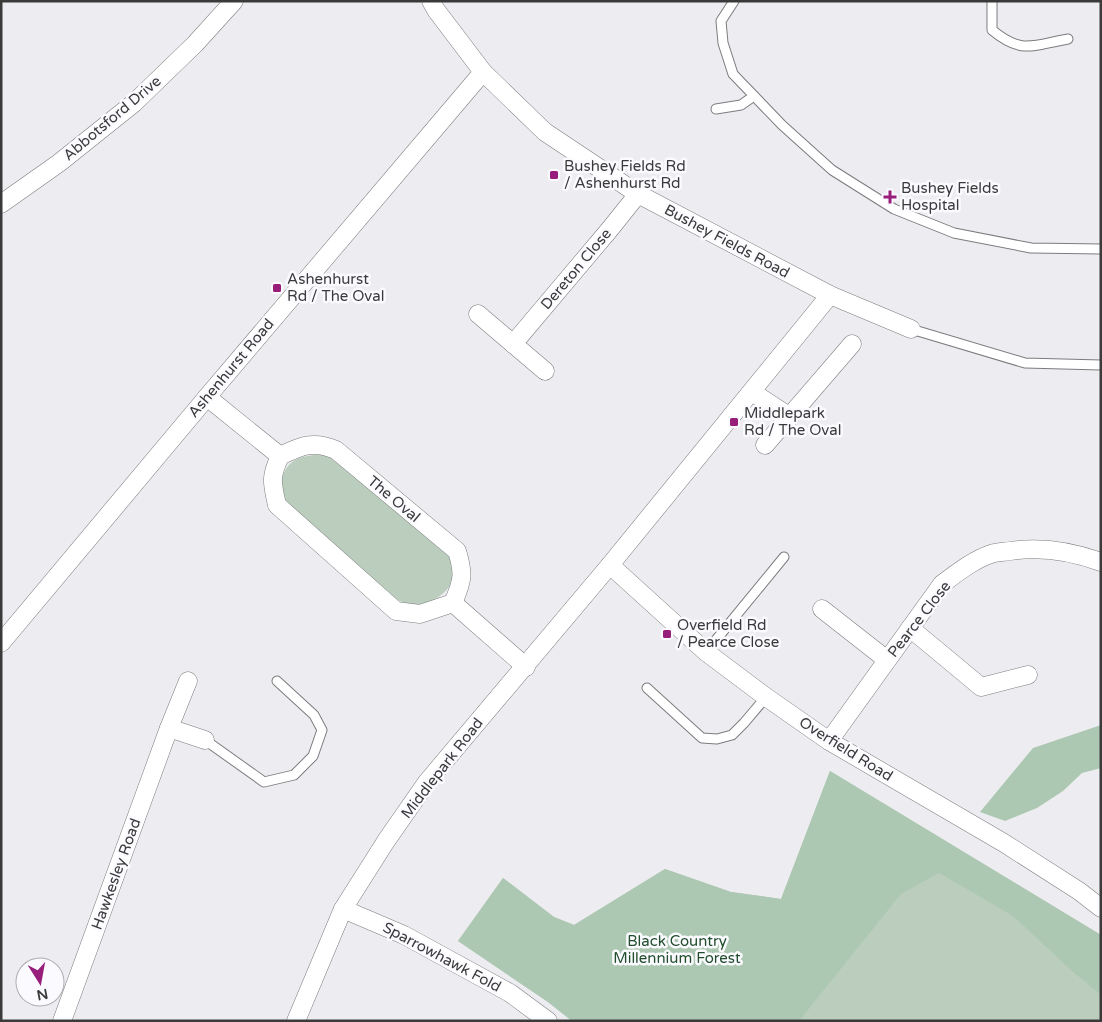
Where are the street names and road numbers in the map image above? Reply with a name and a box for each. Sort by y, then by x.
street label: Abbotsford Drive [59,72,165,164]
street label: Bushey Fields Road [661,200,793,282]
street label: Dereton Close [537,225,615,313]
street label: Ashenhurst Road [184,315,278,421]
street label: The Oval [364,472,424,526]
street label: Pearce Close [884,577,954,661]
street label: Overfield Road [796,713,896,785]
street label: Middlepark Road [397,714,487,822]
street label: Hawkesley Road [88,816,144,932]
street label: Sparrowhawk Fold [380,918,504,996]

